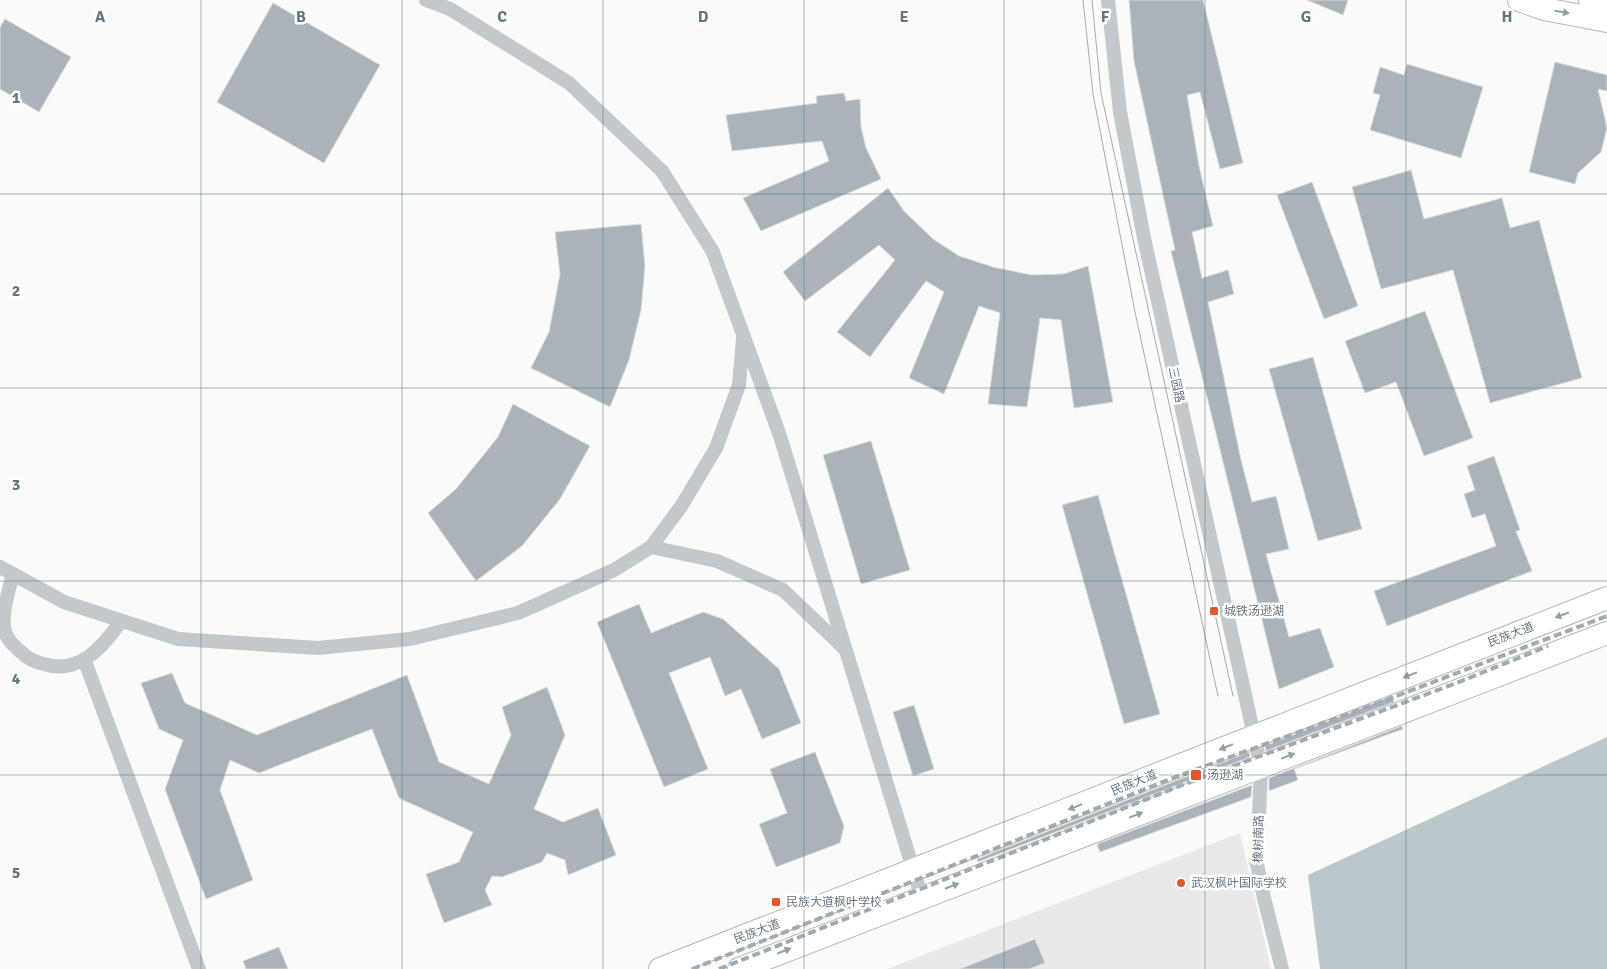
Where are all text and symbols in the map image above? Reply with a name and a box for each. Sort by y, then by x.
text: A [95,7,106,27]
text: B [296,7,306,27]
text: C [497,7,507,27]
text: D [698,7,709,27]
text: E [899,7,909,27]
text: F [1101,7,1110,27]
text: G [1301,7,1311,27]
text: H [1502,7,1512,27]
one-way arrow [1555,9,1571,17]
text: 1 [12,88,21,108]
text: 2 [12,281,20,301]
street label: 三园路 [1165,366,1187,404]
text: 3 [12,475,20,495]
place label: 城铁汤逊湖 [1224,604,1284,619]
marker: 城铁汤逊湖 [1208,605,1220,617]
one-way arrow [1554,612,1569,620]
street label: 民族大道 [1486,619,1536,651]
text: 4 [12,669,21,689]
one-way arrow [1403,671,1417,679]
one-way arrow [1219,743,1233,751]
one-way arrow [1281,752,1295,760]
street label: 民族大道 [1109,767,1159,799]
marker: 汤逊湖 [1189,768,1203,782]
place label: 汤逊湖 [1207,768,1243,783]
one-way arrow [1068,803,1082,811]
one-way arrow [1129,811,1144,819]
street label: 橡树南路 [1251,815,1267,863]
text: 5 [12,863,20,883]
place label: 武汉枫叶国际学校 [1191,876,1287,891]
marker: 武汉枫叶国际学校 [1175,877,1187,889]
one-way arrow [945,882,959,890]
place label: 民族大道枫叶学校 [786,895,882,910]
marker: 民族大道枫叶学校 [770,896,782,908]
street label: 民族大道 [732,916,782,948]
one-way arrow [777,947,791,955]

